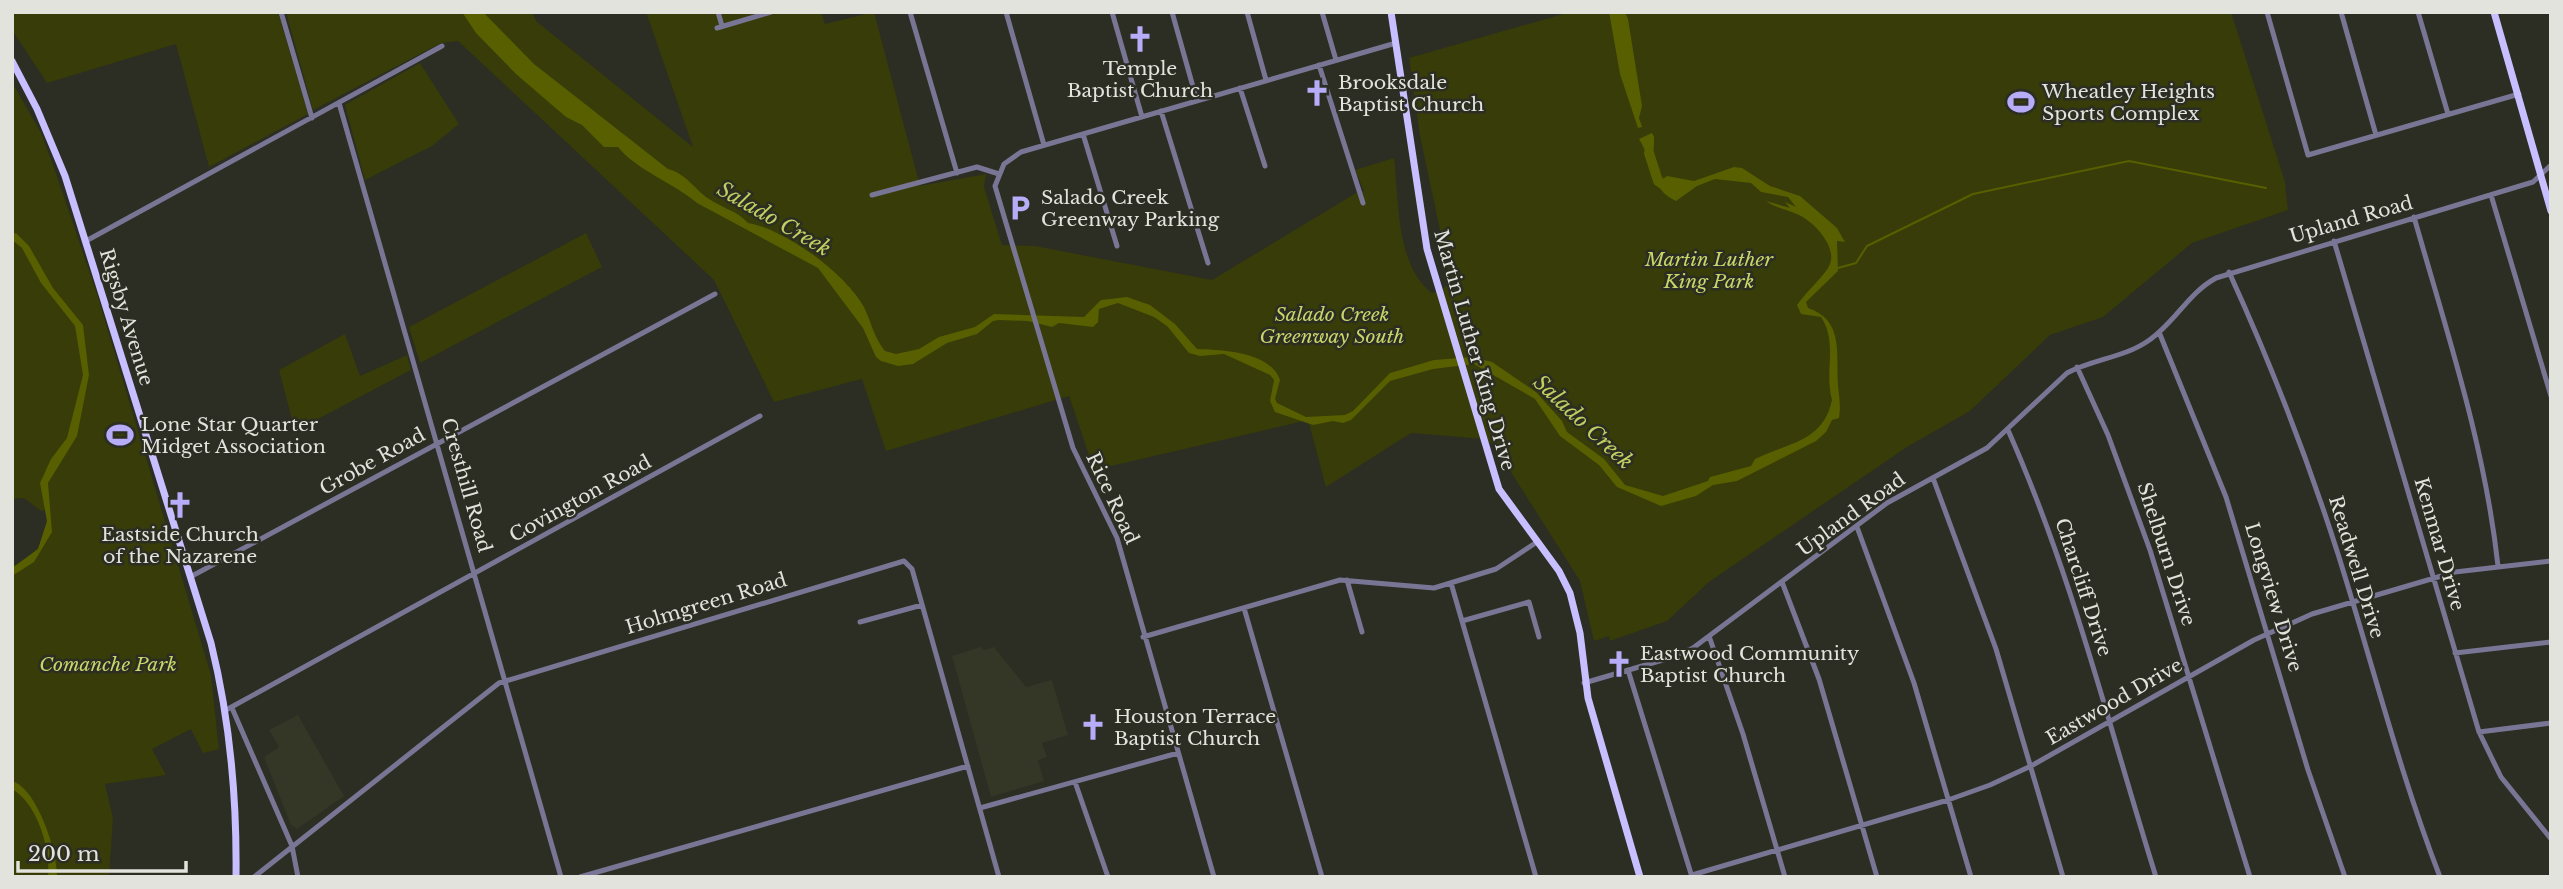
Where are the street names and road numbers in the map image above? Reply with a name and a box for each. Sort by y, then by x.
street label: Upland Road [2287,191,2416,248]
street label: Martin Luther King Drive [1429,227,1520,473]
street label: Rigsby Avenue [95,246,158,388]
street label: Cresthill Road [436,415,497,555]
street label: Grobe Road [315,423,429,500]
street label: Rice Road [1081,449,1144,548]
street label: Covington Road [505,450,655,547]
street label: Upland Road [1793,468,1910,561]
street label: Kenmar Drive [2409,475,2470,613]
street label: Shelburn Drive [2132,480,2201,629]
street label: Readwell Drive [2324,493,2389,641]
street label: Charcliff Drive [2050,515,2117,659]
street label: Longview Drive [2240,520,2307,675]
street label: Holmgreen Road [623,568,790,639]
street label: Eastwood Drive [2042,653,2186,750]

